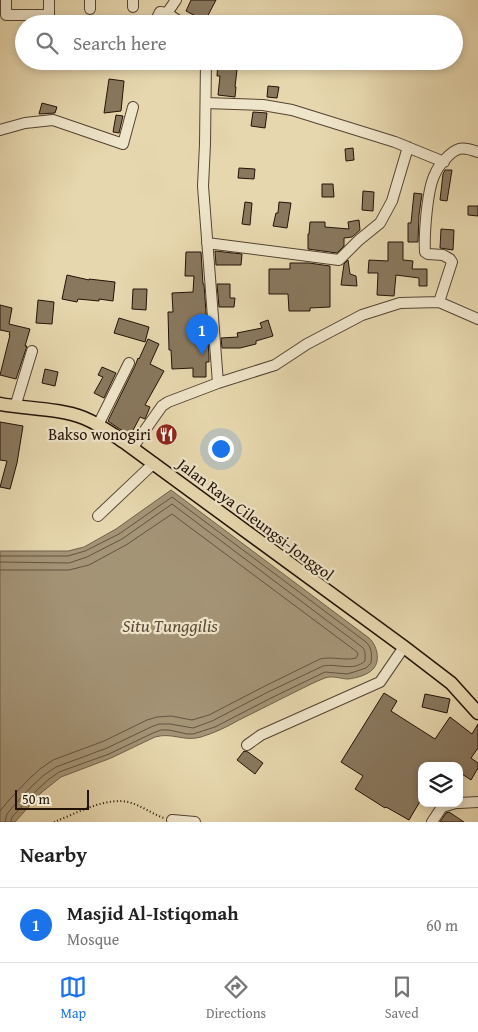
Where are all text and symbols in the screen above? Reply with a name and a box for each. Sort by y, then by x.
search box [15,15,463,70]
icon: search [33,29,61,57]
text: Search here [73,29,167,57]
pin: 1 [186,314,218,355]
place label: Bakso wonogiri [48,422,152,446]
restaurant icon: Bakso wonogiri [155,422,179,446]
your location [208,436,234,462]
street label: Jalan Raya Cileungsi-Jonggol [171,451,340,586]
water label: Situ Tunggilis [122,612,218,639]
map controls [418,762,463,807]
button: layers [418,762,463,807]
scale bar [15,787,89,810]
text: 50 m [22,789,50,809]
text: Nearby [20,839,87,870]
text: Masjid Al-Istiqomah [67,899,238,927]
text: 1 [32,913,40,937]
text: 60 m [426,913,458,937]
text: Mosque [67,927,119,951]
tab: Map [59,973,87,1023]
tab: Directions [206,973,266,1023]
tab: Saved [385,973,419,1023]

